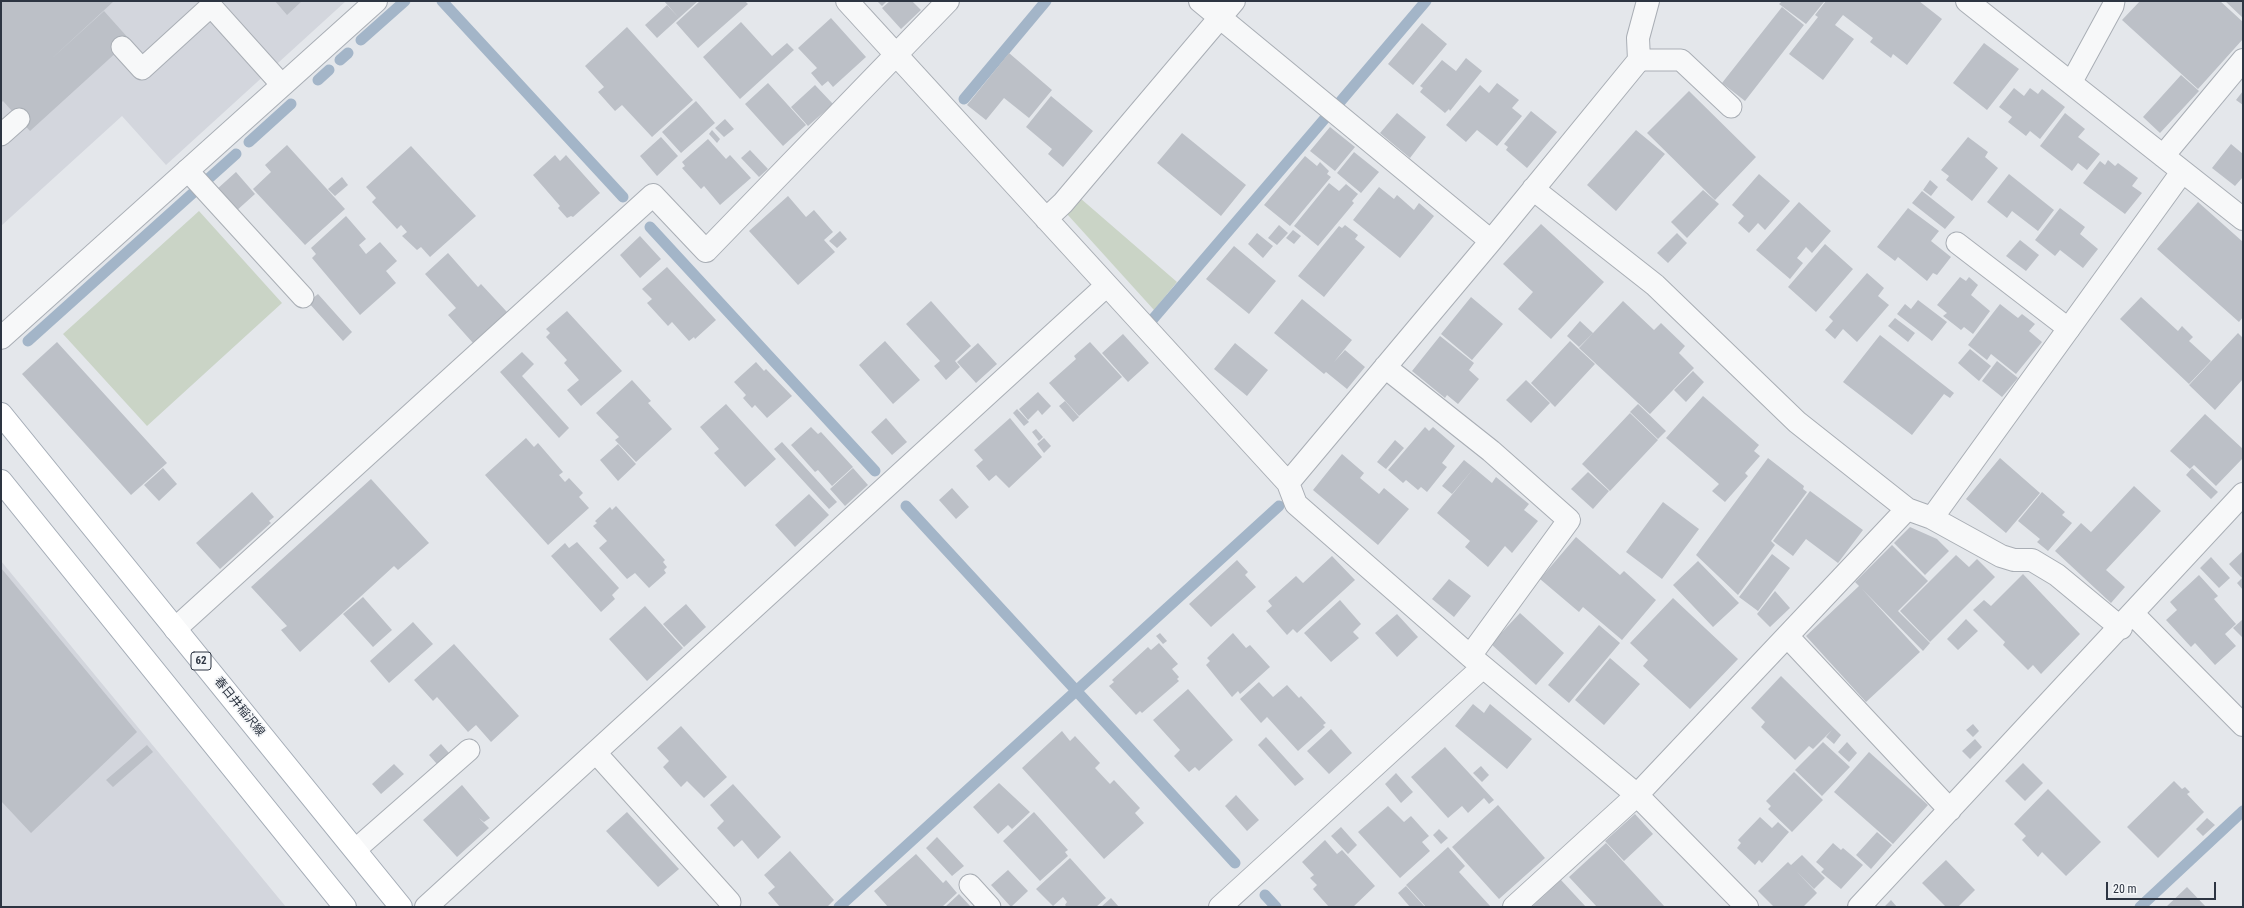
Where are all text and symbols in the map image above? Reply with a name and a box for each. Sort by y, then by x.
road number: 62 [191,652,211,670]
street label: 春日井稲沢線 [211,674,267,740]
scale bar [2108,874,2218,900]
text: 20 m [2113,882,2137,896]

